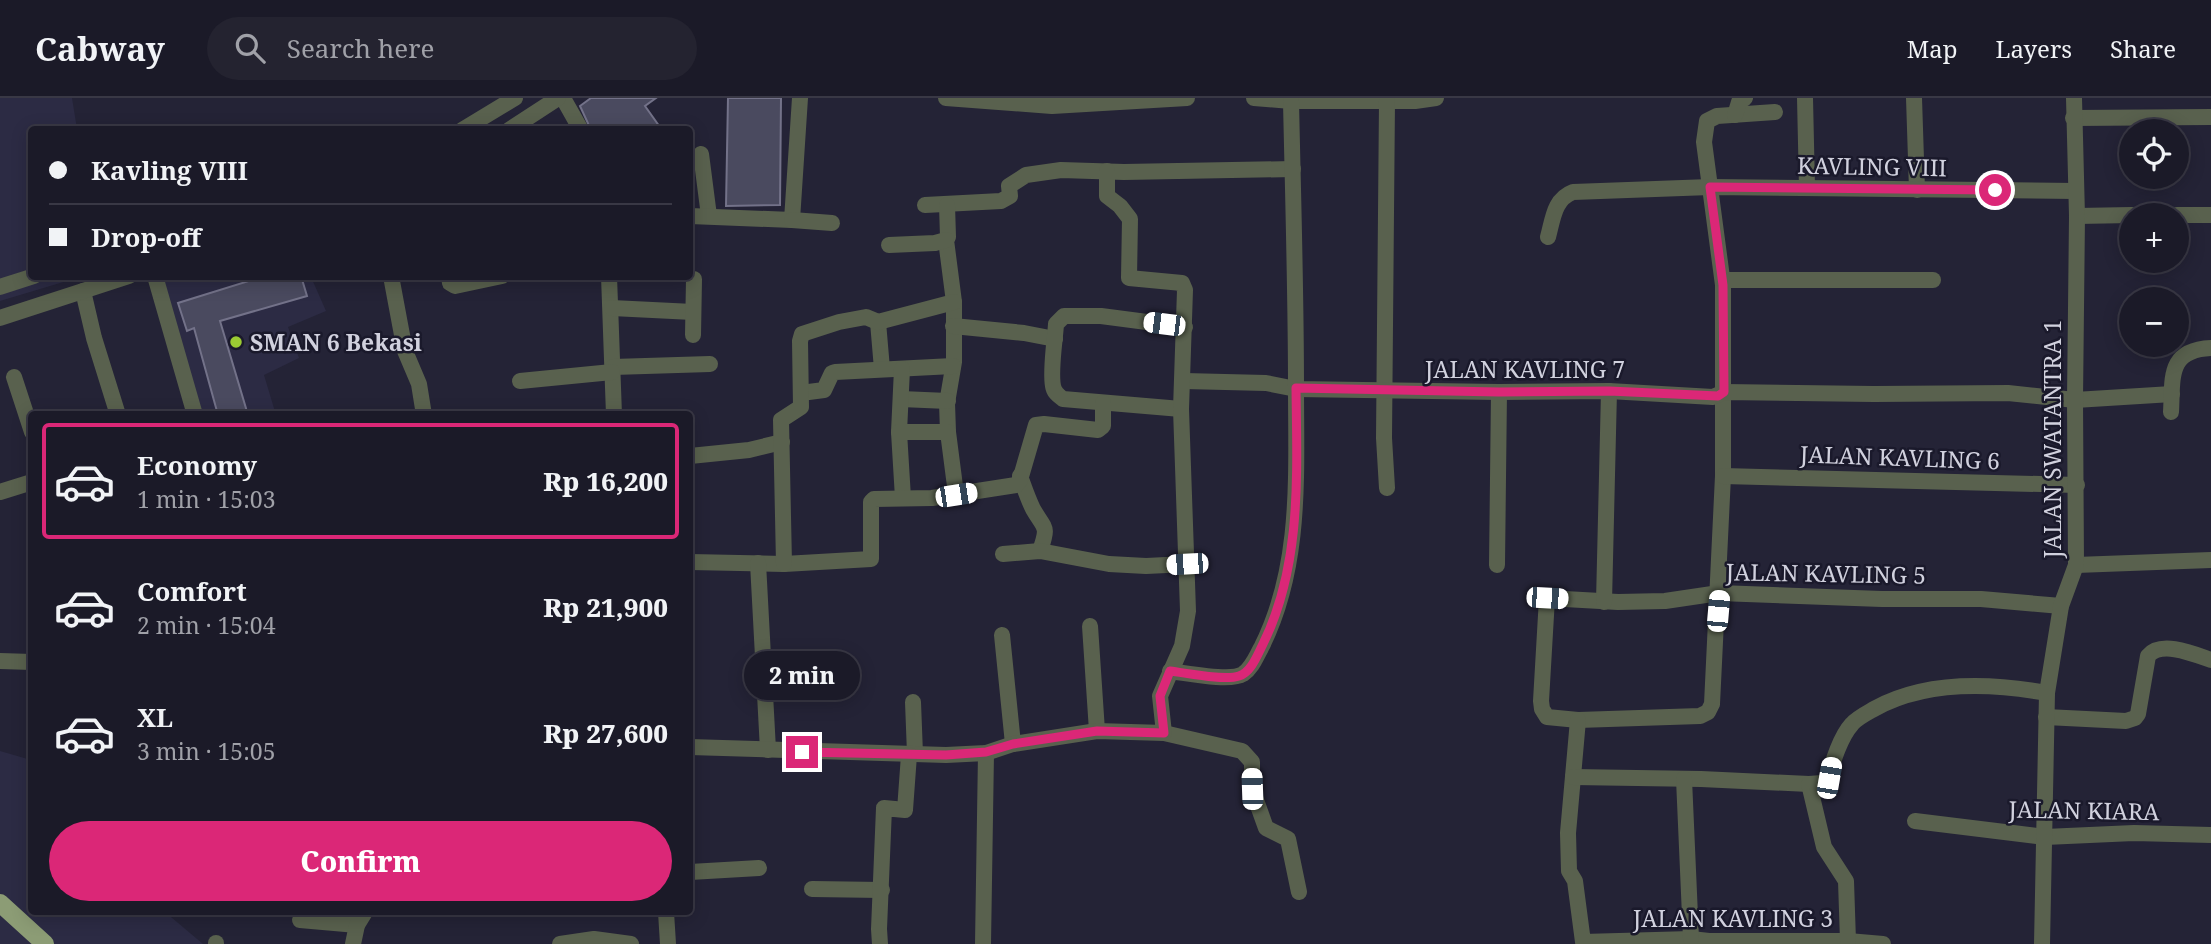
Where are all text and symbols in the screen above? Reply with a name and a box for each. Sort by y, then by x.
search box [207,17,697,80]
text: Cabway [35,26,165,71]
icon: search [231,29,269,67]
text: Search here [287,30,434,66]
text: Map [1907,32,1958,65]
text: Layers [1996,32,2072,65]
text: Share [2110,32,2176,65]
map controls [2119,119,2189,357]
button: locate [2119,119,2189,189]
street label: KAVLING VIII [1797,149,1947,183]
text: Kavling VIII [91,152,248,188]
route start [1979,174,2011,206]
button: + [2119,203,2189,273]
text: Drop-off [91,219,201,255]
button: − [2119,287,2189,357]
car [1142,311,1187,337]
street label: JALAN SWATANTRA 1 [2036,320,2068,559]
place label: SMAN 6 Bekasi [250,326,422,358]
marker: SMAN 6 Bekasi [228,334,244,350]
street label: JALAN KAVLING 7 [1424,353,1625,385]
street label: JALAN KAVLING 6 [1798,437,2001,476]
text: Economy [137,447,257,483]
icon: car [53,450,116,513]
text: Rp 16,200 [543,463,668,499]
car [934,481,979,509]
text: 1 min · 15:03 [137,483,275,515]
car [1166,552,1209,576]
street label: JALAN KAVLING 5 [1725,555,1926,591]
text: Comfort [137,573,247,609]
icon: car [53,576,116,639]
car [1526,586,1569,610]
text: Rp 21,900 [543,589,668,625]
car [1706,589,1731,633]
text: 2 min · 15:04 [137,609,275,641]
callout: 2 min [744,650,860,700]
text: 2 min [769,659,835,691]
text: XL [137,699,173,735]
icon: car [53,702,116,765]
text: Rp 27,600 [543,715,668,751]
text: 3 min · 15:05 [137,735,275,767]
route end [786,736,818,768]
car [1816,755,1843,801]
car [1241,768,1264,810]
street label: JALAN KIARA [2007,793,2160,827]
button: Confirm [49,821,672,901]
street label: JALAN KAVLING 3 [1632,902,1833,934]

